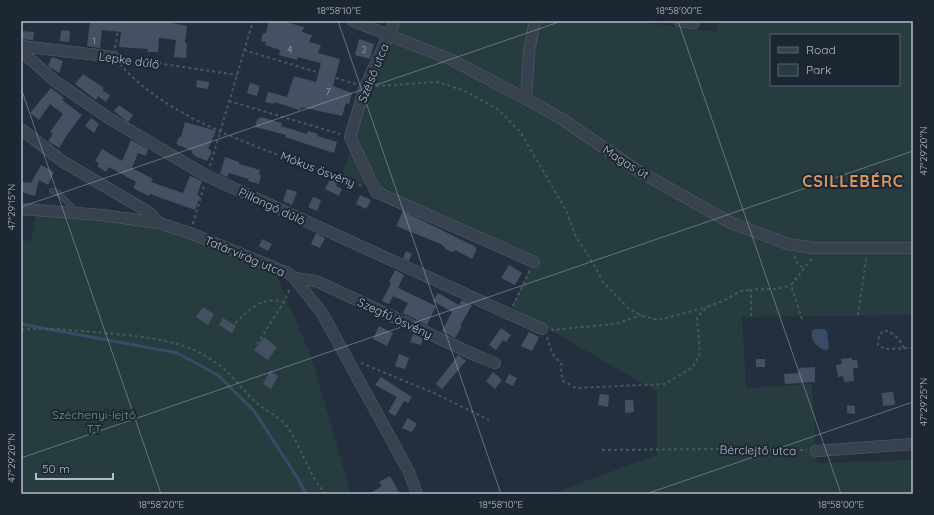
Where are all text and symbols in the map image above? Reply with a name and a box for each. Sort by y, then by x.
text: 18°58'10"E [317,4,361,17]
text: 18°58'00"E [656,4,703,17]
house number: 1 [92,34,96,47]
legend [770,34,900,86]
street label: Szélső utca [354,41,392,105]
text: Road [806,42,836,57]
house number: 4 [287,43,293,56]
house number: 2 [361,43,367,56]
street label: Lepke dűlő [98,48,160,72]
text: Park [806,62,831,77]
house number: 7 [325,85,331,98]
text: 47°29'20"N [917,126,930,176]
street label: Magas út [600,142,652,182]
street label: Mókus ösvény [278,148,358,190]
district label: CSILLEBÉRC [802,171,904,191]
text: 47°29'15"N [5,184,18,230]
street label: Pillangó dűlő [236,184,308,228]
street label: Tatárvirág utca [203,232,287,280]
street label: Szegfű ösvény [355,294,435,342]
text: 47°29'25"N [917,378,930,426]
park label: Széchenyi-lejtő TT [52,407,136,436]
text: 47°29'20"N [5,433,18,483]
street label: Bérclejtő utca [720,442,796,458]
scale bar [36,455,113,481]
text: 50 m [42,461,70,476]
text: 18°58'20"E [138,498,184,511]
text: 18°58'10"E [479,498,523,511]
text: 18°58'00"E [818,498,865,511]

